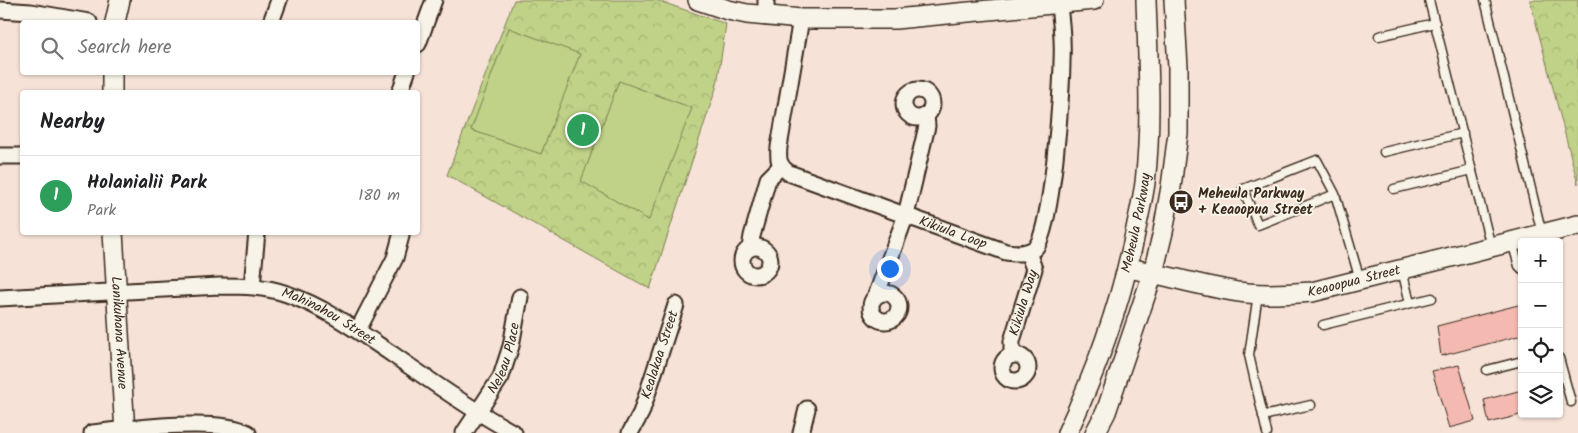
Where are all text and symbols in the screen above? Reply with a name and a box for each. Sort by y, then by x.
search box [20,20,420,75]
text: Search here [78,33,172,63]
icon: search [38,34,66,62]
text: Nearby [40,106,105,139]
pin: 1 [567,111,599,149]
text: Holanialii Park [87,168,207,198]
street label: Meheula Parkway [1115,171,1157,275]
text: 1 [54,183,58,208]
text: 180 m [358,183,400,208]
place label: Meheula Parkway + Keaoopua Street [1198,183,1314,221]
bus stop icon: Meheula Parkway + Keaoopua Street [1168,189,1194,215]
text: Park [87,198,116,223]
street label: Kikiula Loop [916,210,990,255]
map controls [1518,238,1563,418]
button: + [1518,238,1563,283]
your location [877,256,903,282]
street label: Keaoopua Street [1307,259,1403,303]
street label: Kikiula Way [1003,267,1044,338]
street label: Lanikuhana Avenue [105,276,133,391]
street label: Mahinahou Street [278,282,380,351]
button: − [1518,283,1563,328]
street label: Kealakaa Street [635,307,685,402]
street label: Neleau Place [482,320,526,398]
button: locate [1518,328,1563,373]
button: layers [1518,373,1563,418]

